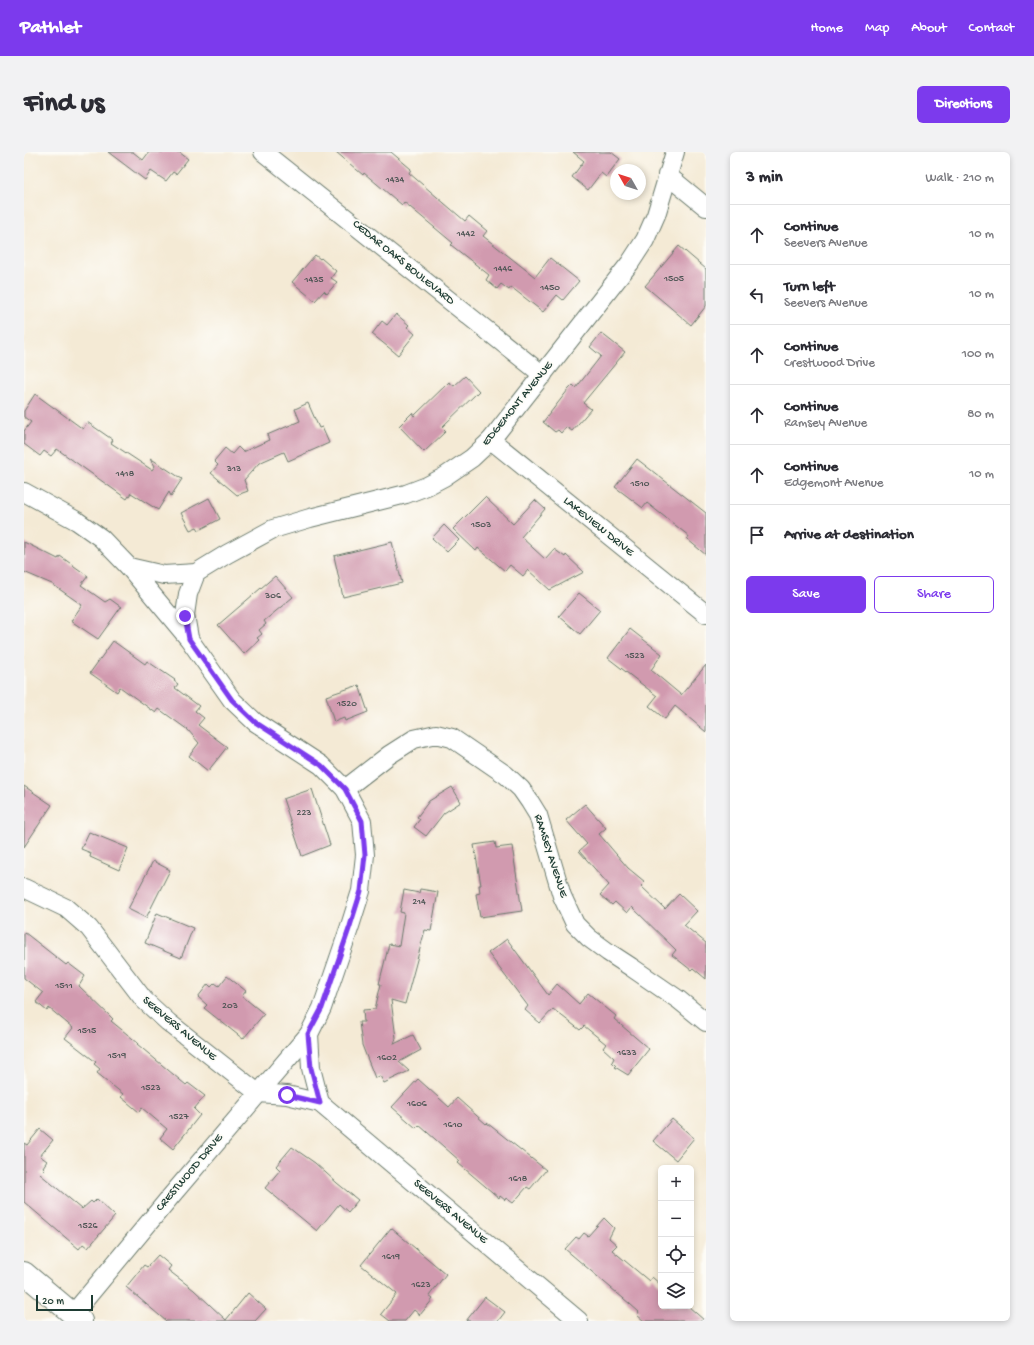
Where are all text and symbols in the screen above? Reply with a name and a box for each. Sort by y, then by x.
text: Pathlet [20,17,81,40]
text: Home [811,20,843,37]
text: Map [865,20,889,37]
text: About [911,20,947,37]
text: Contact [969,20,1014,37]
button: Directions [917,86,1010,123]
text: Find us [24,88,104,121]
north arrow [610,164,646,200]
text: 3 min [746,168,783,188]
text: Walk · 210 m [926,171,994,186]
house number: 1434 [385,174,405,186]
street label: CEDAR OAKS BOULEVARD [349,217,457,309]
text: Continue [784,218,838,236]
icon: ahead [746,224,768,246]
text: 10 m [969,227,994,242]
house number: 1442 [456,228,475,240]
text: Seevers Avenue [784,236,867,251]
house number: 1446 [493,263,513,275]
house number: 1505 [663,273,684,285]
house number: 1435 [303,274,324,286]
text: Turn left [784,278,835,296]
house number: 1450 [539,282,560,294]
icon: left [746,284,768,306]
text: 10 m [969,287,994,302]
text: Seevers Avenue [784,296,867,311]
text: Continue [784,338,838,356]
icon: ahead [746,344,768,366]
text: 100 m [962,347,994,362]
text: Crestwood Drive [784,356,875,371]
street label: EDGEMONT AVENUE [480,359,557,449]
text: Continue [784,398,838,416]
icon: ahead [746,404,768,426]
text: 80 m [967,407,994,422]
text: Ramsey Avenue [784,416,867,431]
text: Continue [784,458,838,476]
house number: 313 [226,463,241,475]
icon: ahead [746,464,768,486]
text: 10 m [969,467,994,482]
house number: 1418 [115,468,135,480]
text: Edgemont Avenue [784,476,883,491]
house number: 1510 [629,478,650,490]
street label: LAKEVIEW DRIVE [560,494,637,560]
house number: 1503 [470,519,491,531]
icon: arrive [746,524,768,546]
text: Arrive at destination [784,526,914,544]
button: Save [746,576,866,613]
button: Share [874,576,994,613]
house number: 306 [264,590,282,602]
route end [176,607,194,625]
house number: 1523 [624,650,645,662]
house number: 1520 [336,698,357,710]
house number: 223 [297,807,312,819]
street label: RAMSEY AVENUE [530,813,570,900]
house number: 214 [412,896,426,908]
house number: 1511 [54,980,73,992]
street label: SEEVERS AVENUE [139,994,219,1065]
house number: 203 [222,1000,238,1012]
house number: 1515 [77,1025,96,1037]
house number: 1633 [616,1047,637,1059]
house number: 1519 [107,1050,126,1062]
house number: 1602 [376,1052,397,1064]
house number: 1523 [140,1082,161,1094]
route start [278,1086,296,1104]
house number: 1606 [406,1098,428,1110]
house number: 1527 [168,1111,189,1123]
house number: 1610 [443,1119,463,1131]
street label: CRESTWOOD DRIVE [153,1131,227,1215]
map controls [658,1165,694,1309]
button: + [658,1165,694,1201]
house number: 1618 [508,1173,528,1185]
street label: SEEVERS AVENUE [410,1177,490,1248]
button: − [658,1201,694,1237]
house number: 1526 [77,1220,99,1232]
button: locate [658,1237,694,1273]
house number: 1619 [381,1251,400,1263]
button: layers [658,1273,694,1309]
house number: 1623 [410,1279,431,1291]
scale bar [36,1293,93,1312]
text: 20 m [42,1296,64,1308]

